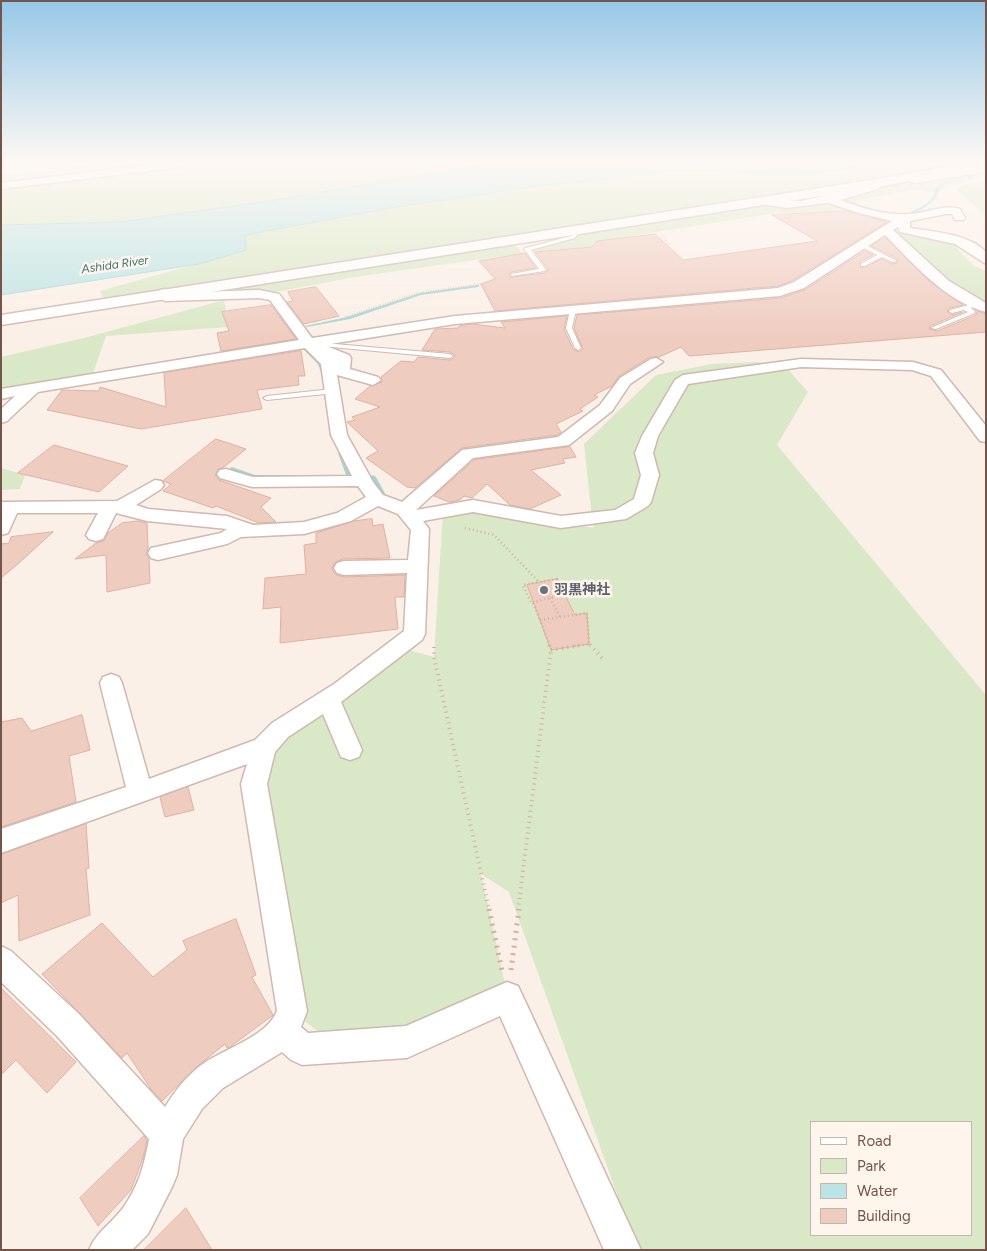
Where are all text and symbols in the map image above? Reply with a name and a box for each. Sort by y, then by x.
water label: Ashida River [81,253,149,277]
place label: 羽黒神社 [554,582,610,598]
marker: 羽黒神社 [538,584,550,596]
legend [810,1121,972,1236]
text: Road [857,1132,892,1150]
text: Park [857,1157,886,1175]
text: Water [857,1182,897,1200]
text: Building [857,1207,911,1225]

